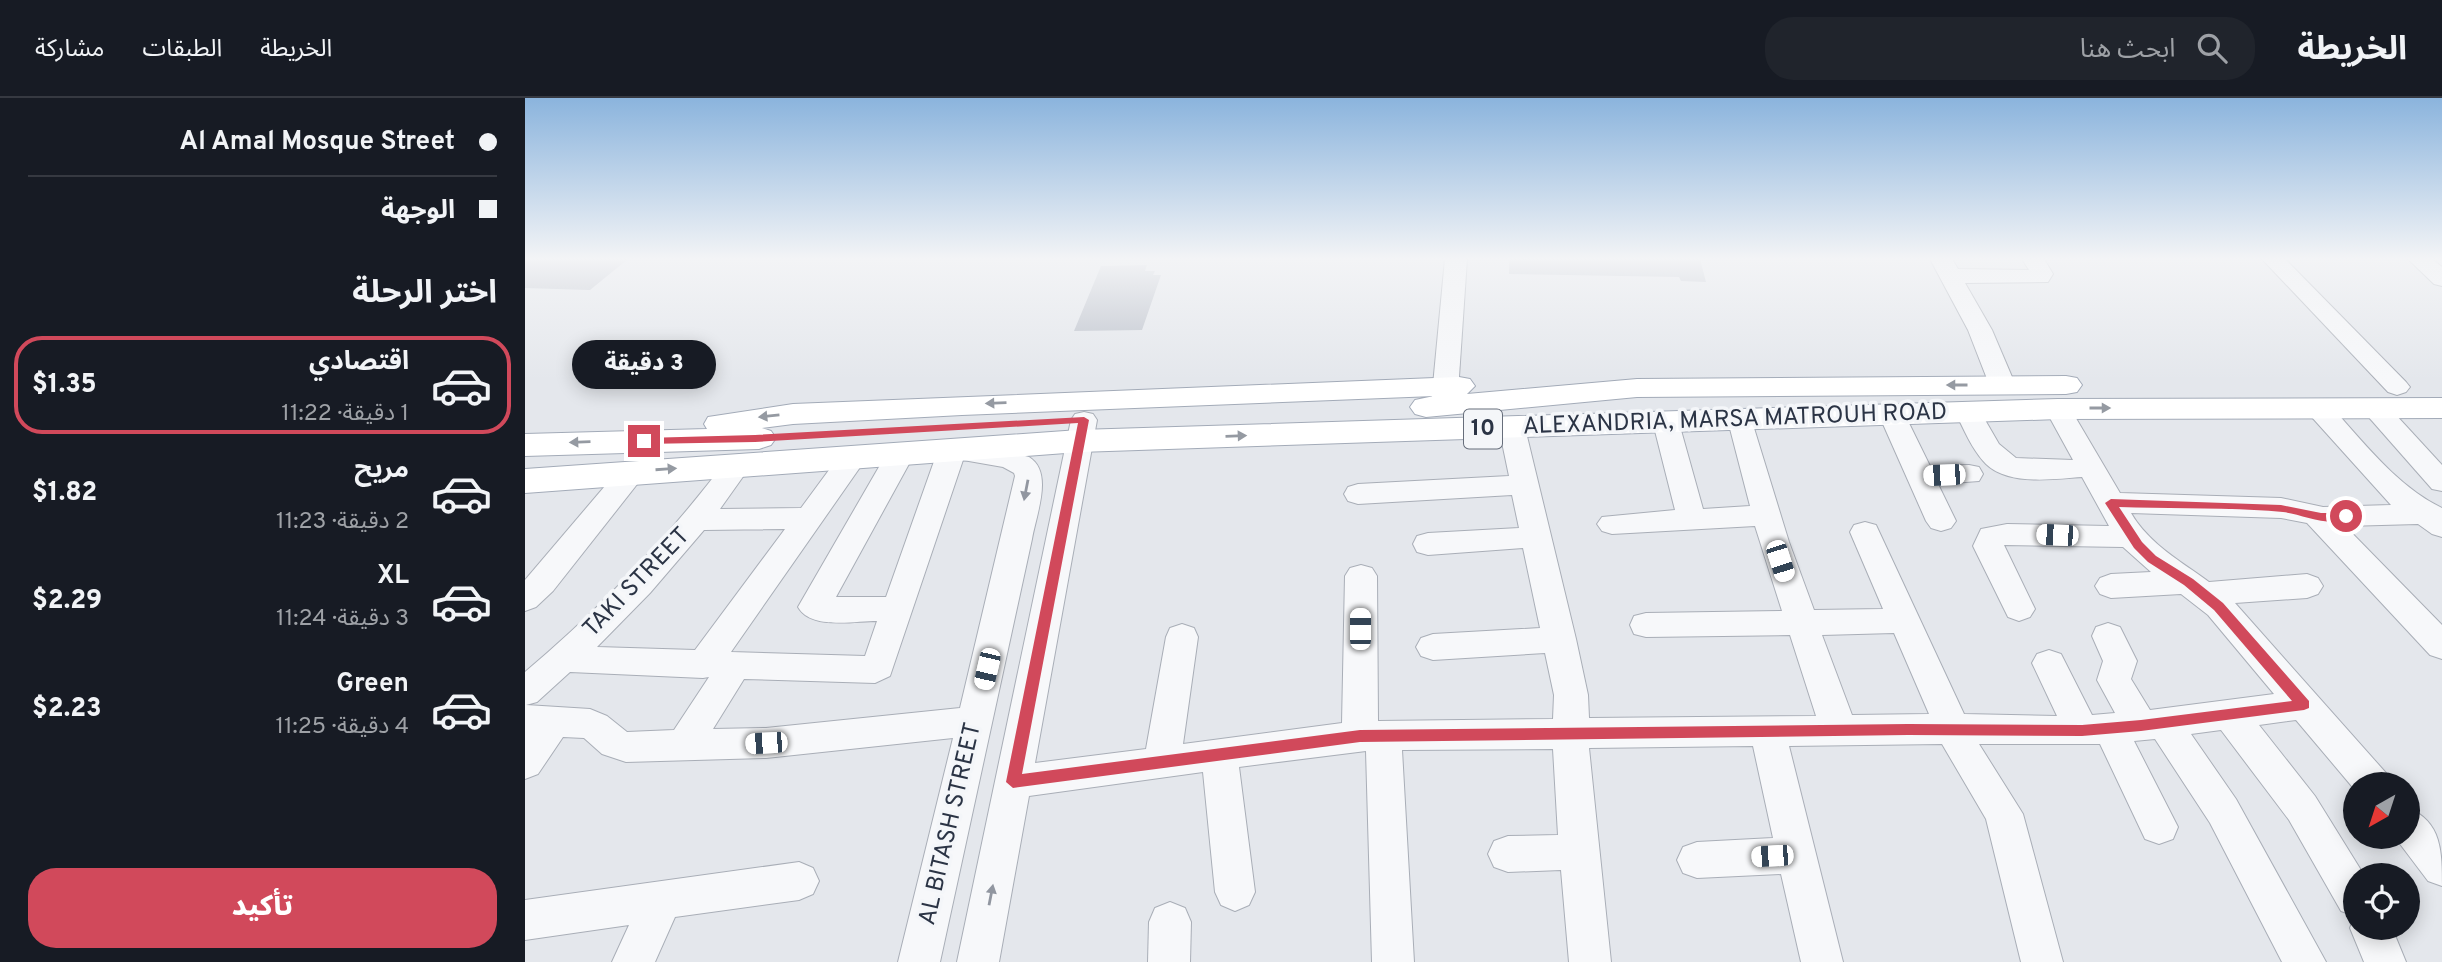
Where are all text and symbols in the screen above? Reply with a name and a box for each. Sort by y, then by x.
search box [1765,17,2255,80]
icon: search [2193,29,2231,67]
text: الخريطة [2297,30,2407,72]
text: ابحث هنا [2080,34,2175,67]
text: مشاركة [35,35,104,65]
text: الطبقات [142,35,222,65]
text: الخريطة [260,35,332,65]
text: Al Amal Mosque Street [180,126,455,159]
text: الوجهة [381,195,455,228]
text: اختر الرحلة [352,274,497,314]
callout: 3 دقيقة [572,340,716,388]
text: اقتصادي [309,346,409,379]
text: 3 دقيقة [604,350,684,379]
icon: car [430,354,493,417]
text: $1.35 [32,369,97,402]
one-way arrow [1946,379,1968,391]
one-way arrow [985,398,1007,409]
street label: ALEXANDRIA, MARSA MATROUH ROAD [1522,398,1948,442]
text: 1 دقيقة · 11:22 [281,400,409,429]
one-way arrow [2089,403,2111,414]
road number: 10 [1464,410,1502,448]
one-way arrow [758,411,780,422]
route end [628,425,660,457]
one-way arrow [1225,431,1247,442]
one-way arrow [569,437,591,448]
text: مريح [354,454,409,487]
icon: car [430,462,493,525]
one-way arrow [655,464,677,475]
car [1923,464,1966,486]
text: $1.82 [32,477,97,510]
one-way arrow [1020,479,1031,501]
route start [2330,500,2362,532]
text: 2 دقيقة · 11:23 [276,508,409,537]
street label: TAKI STREET [577,522,697,644]
car [2036,524,2079,546]
car [1764,538,1797,584]
text: XL [377,560,409,593]
icon: car [430,570,493,633]
text: $2.29 [32,585,102,618]
text: 3 دقيقة · 11:24 [276,605,409,634]
car [1350,608,1371,650]
car [973,646,1002,692]
text: Green [336,668,409,701]
icon: car [430,678,493,741]
text: $2.23 [32,693,102,726]
text: 4 دقيقة · 11:25 [275,713,409,742]
street label: AL BITASH STREET [913,720,989,928]
car [745,731,788,755]
north arrow [2343,772,2420,849]
map controls [2343,772,2420,940]
car [1751,844,1794,868]
button: locate [2343,863,2420,940]
button: تأكيد [28,868,497,948]
one-way arrow [986,884,997,906]

